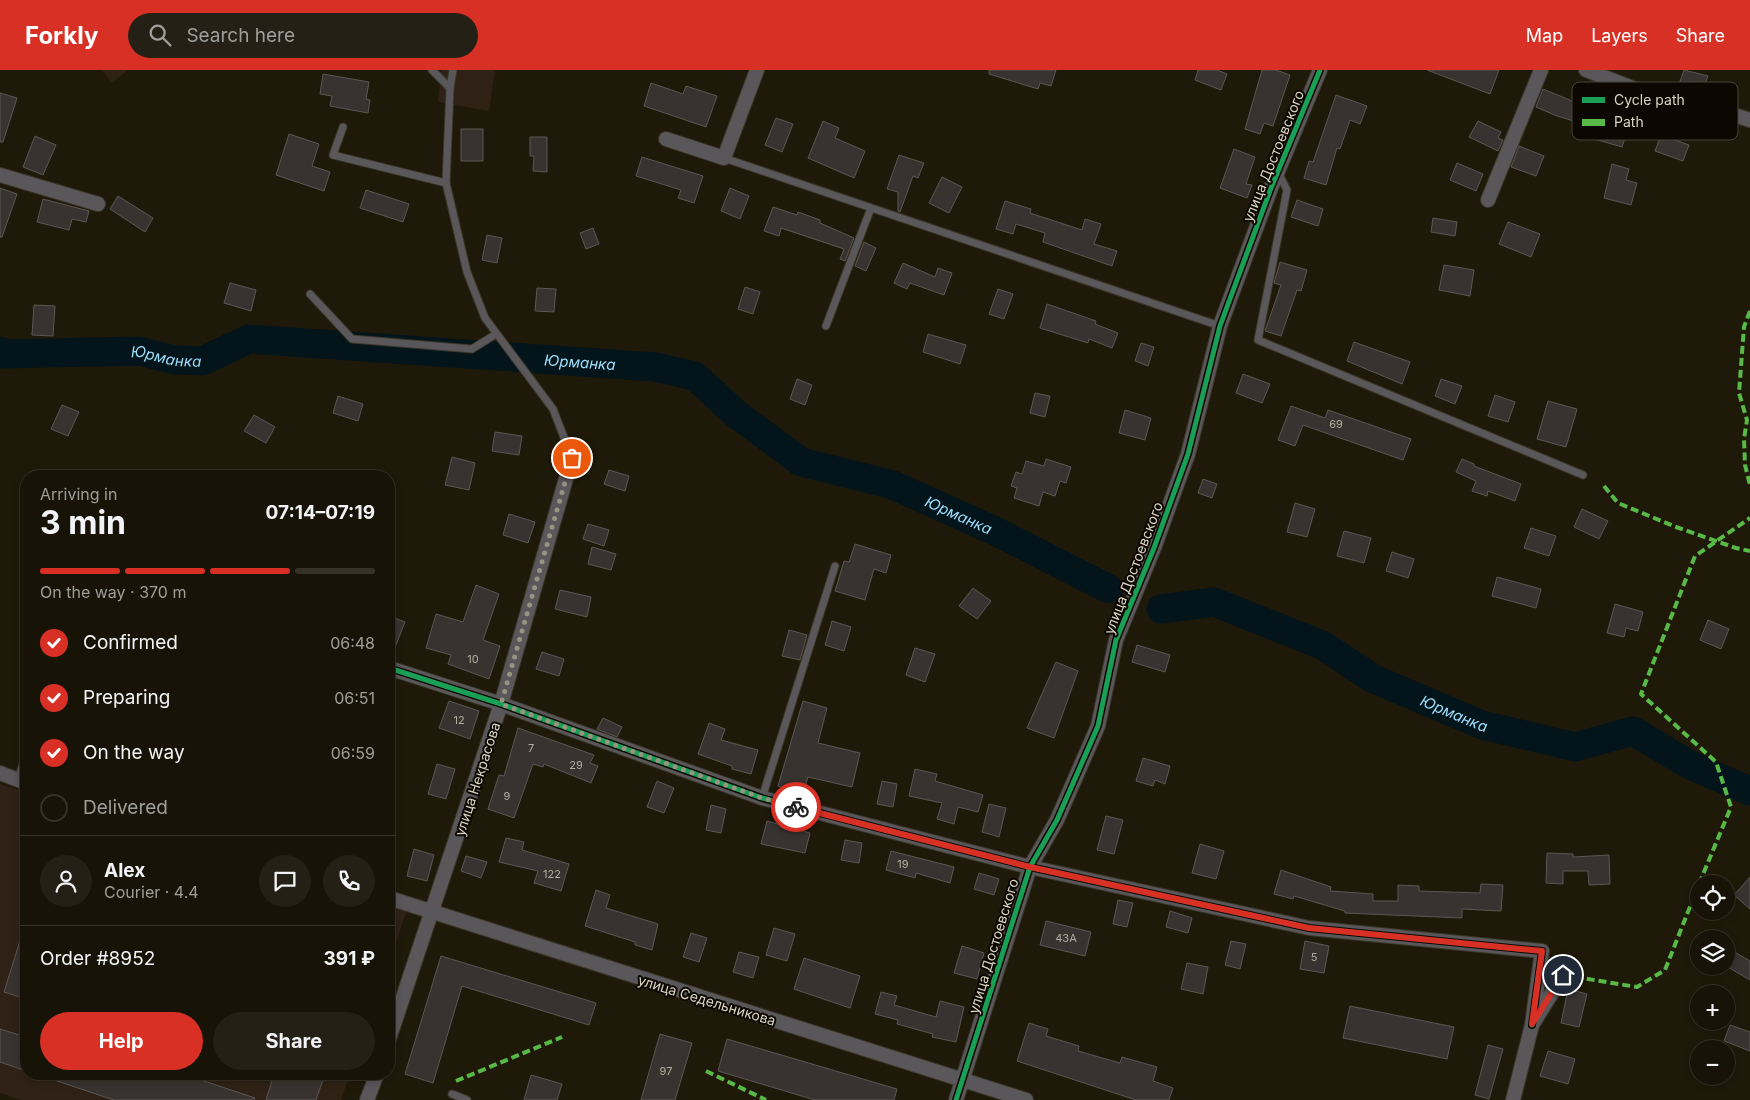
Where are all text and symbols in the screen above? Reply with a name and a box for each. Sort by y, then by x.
search box [128,13,478,58]
text: Forkly [25,21,98,50]
icon: search [146,21,174,49]
text: Search here [186,24,295,47]
text: Map [1526,25,1563,46]
text: Layers [1591,25,1648,46]
text: Share [1676,25,1725,46]
legend [1572,82,1738,140]
street label: улица Достоевского [1239,88,1307,224]
text: Cycle path [1614,91,1685,108]
text: Path [1614,113,1644,130]
water label: Юрманка [131,341,202,370]
water label: Юрманка [544,350,616,374]
house number: 69 [1329,417,1343,431]
pin [551,437,593,479]
icon: bag [558,444,586,472]
text: Arriving in [40,484,117,504]
water label: Юрманка [922,491,995,538]
street label: улица Достоевского [1100,499,1166,637]
text: 07:14–07:19 [266,501,375,524]
text: 3 min [40,503,126,542]
text: On the way · 370 m [40,582,186,602]
icon: check [40,629,68,657]
text: Confirmed [83,631,178,654]
text: 06:48 [330,633,375,653]
house number: 10 [467,652,479,666]
icon: check [40,684,68,712]
text: Preparing [83,686,170,709]
text: 06:51 [334,688,375,708]
water label: Юрманка [1418,690,1490,736]
house number: 12 [453,713,465,727]
street label: улица Некрасова [451,720,503,838]
icon: check [40,739,68,767]
text: On the way [83,741,185,764]
house number: 7 [528,741,534,755]
text: 06:59 [331,743,375,763]
house number: 29 [569,758,583,772]
courier [771,782,821,832]
house number: 9 [504,789,511,803]
icon: bike [782,793,810,821]
text: Delivered [83,796,168,819]
button: person [40,855,92,907]
button: chat [259,855,311,907]
button: phone [323,855,375,907]
house number: 19 [897,857,909,871]
text: Alex [104,859,145,882]
house number: 122 [543,867,561,881]
map controls [1690,875,1735,1085]
button: locate [1690,875,1735,920]
street label: улица Достоевского [964,876,1022,1016]
text: Courier · 4.4 [104,882,199,902]
button: layers [1690,930,1735,975]
house number: 43А [1055,931,1077,945]
text: Order #8952 [40,947,155,970]
text: 391 ₽ [324,947,375,970]
house number: 5 [1311,950,1318,964]
pin [1542,954,1584,996]
icon: home [1549,961,1577,989]
street label: улица Седельникова [636,971,778,1029]
button: + [1690,985,1735,1030]
button: Help [40,1012,203,1070]
button: Share [213,1012,375,1070]
button: − [1690,1040,1735,1085]
house number: 97 [660,1064,672,1078]

